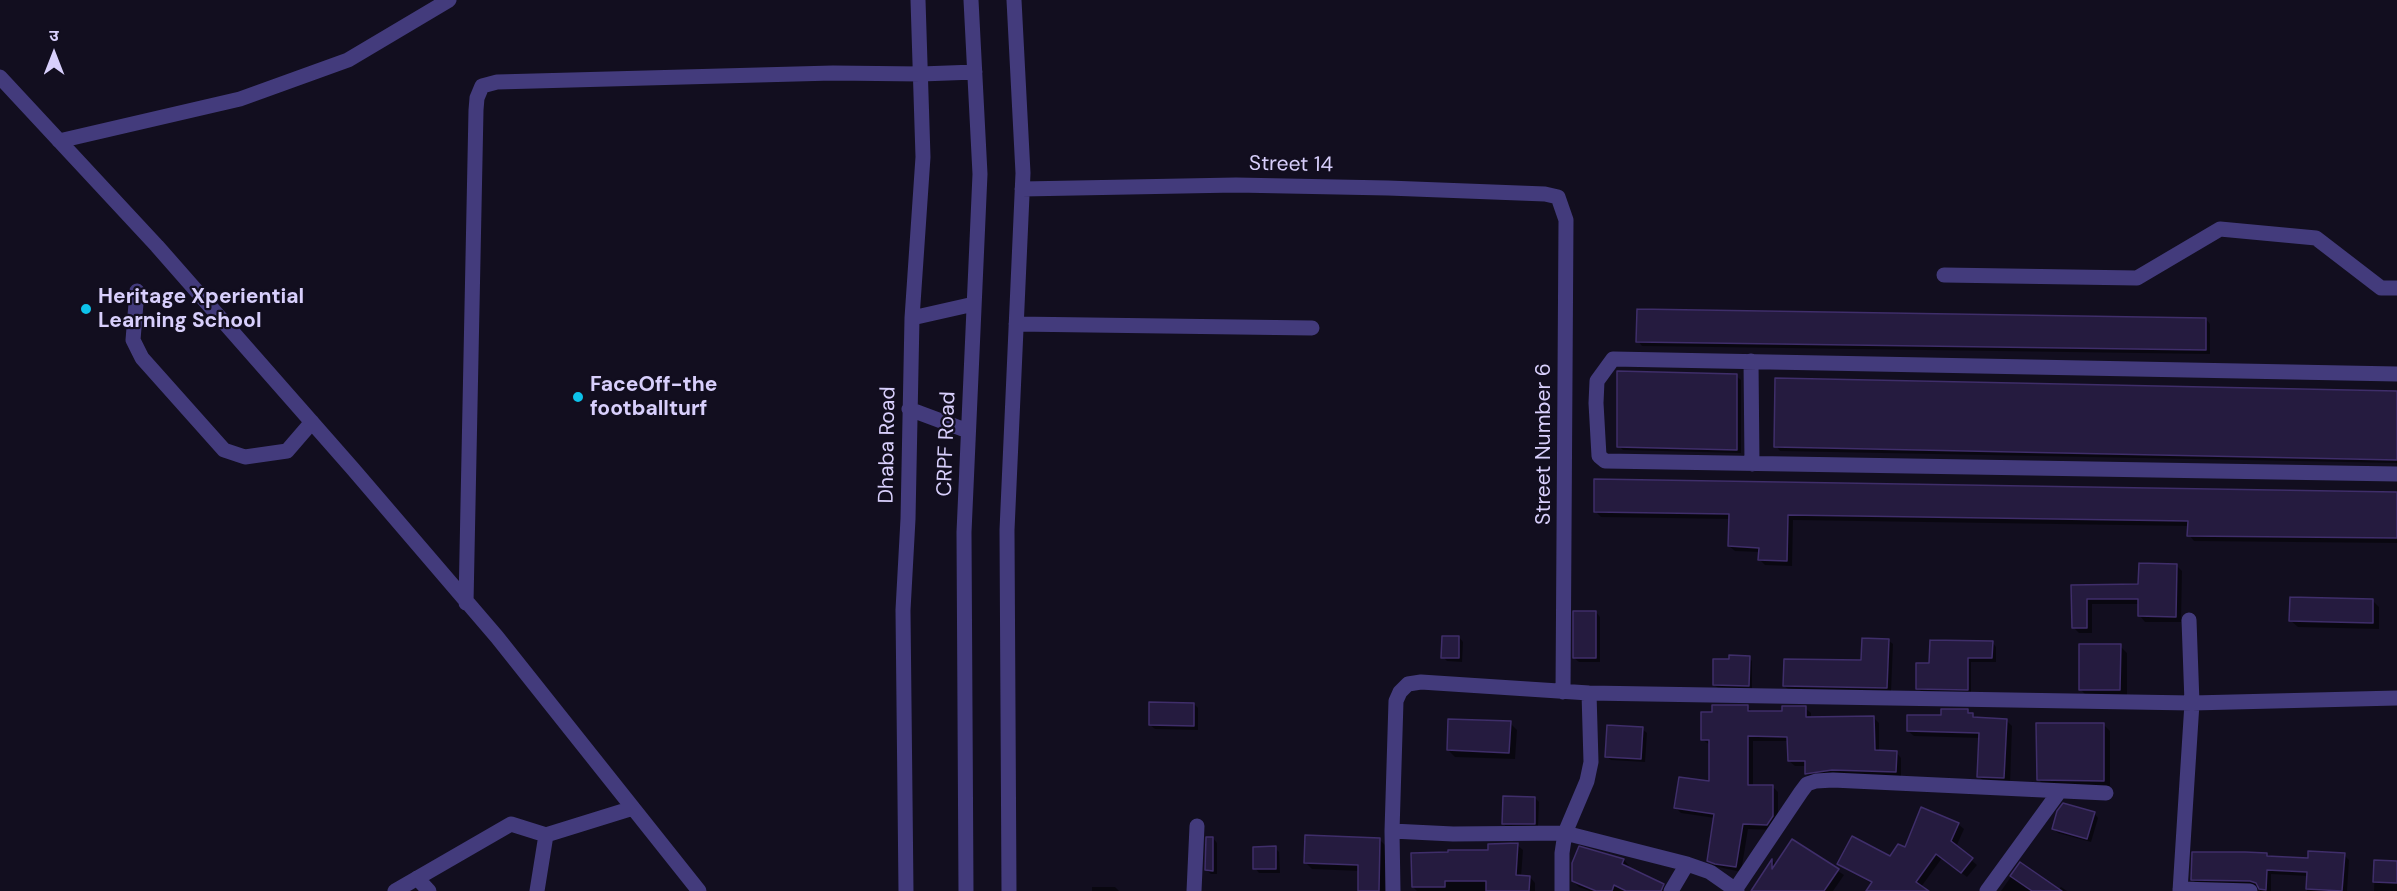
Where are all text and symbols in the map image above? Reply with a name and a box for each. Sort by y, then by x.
north arrow [24,24,84,84]
text: उ [49,25,59,46]
street label: Street 14 [1249,152,1333,178]
place label: Heritage Xperiential Learning School [98,284,304,334]
marker: Heritage Xperiential Learning School [79,302,93,316]
street label: Street Number 6 [1531,363,1557,525]
place label: FaceOff-the footballturf [590,372,717,422]
street label: Dhaba Road [874,386,902,504]
marker: FaceOff-the footballturf [571,390,585,404]
street label: CRPF Road [933,391,961,497]

